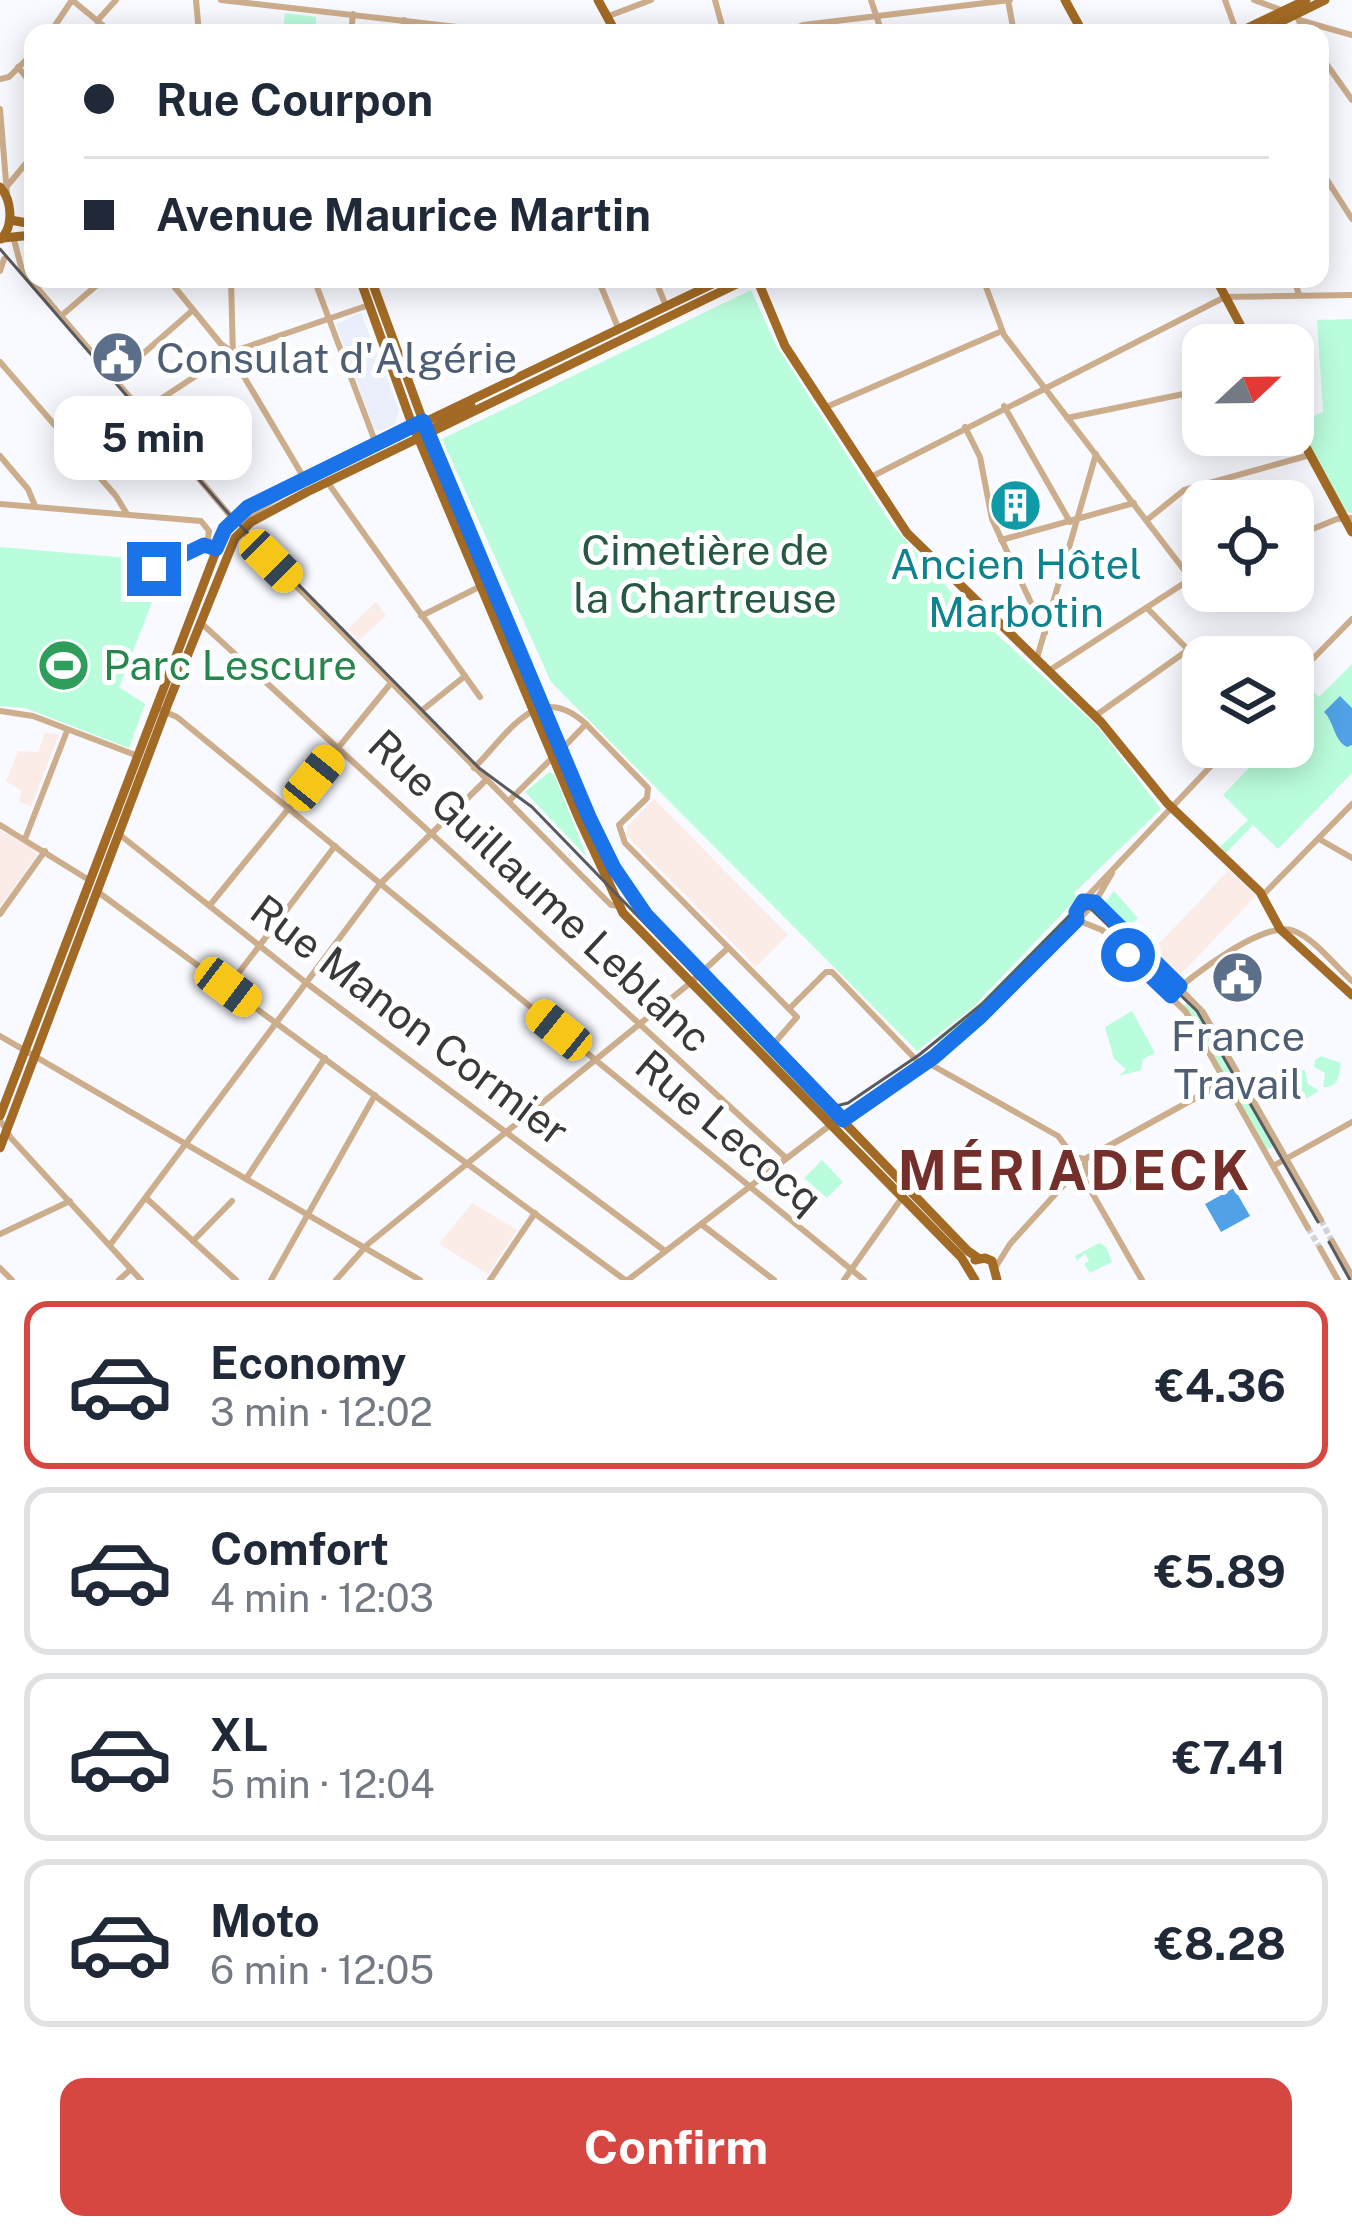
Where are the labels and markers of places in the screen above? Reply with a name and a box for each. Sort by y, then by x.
public building icon: Consulat d'Algérie [89,330,145,386]
place label: Consulat d'Algérie [156,333,517,382]
building icon: Ancien Hôtel Marbotin [988,477,1044,533]
place label: Ancien Hôtel Marbotin [890,539,1142,636]
sports icon: Parc Lescure [36,637,92,693]
place label: Parc Lescure [103,640,357,689]
public building icon: France Travail [1210,949,1266,1005]
place label: France Travail [1171,1011,1305,1108]

